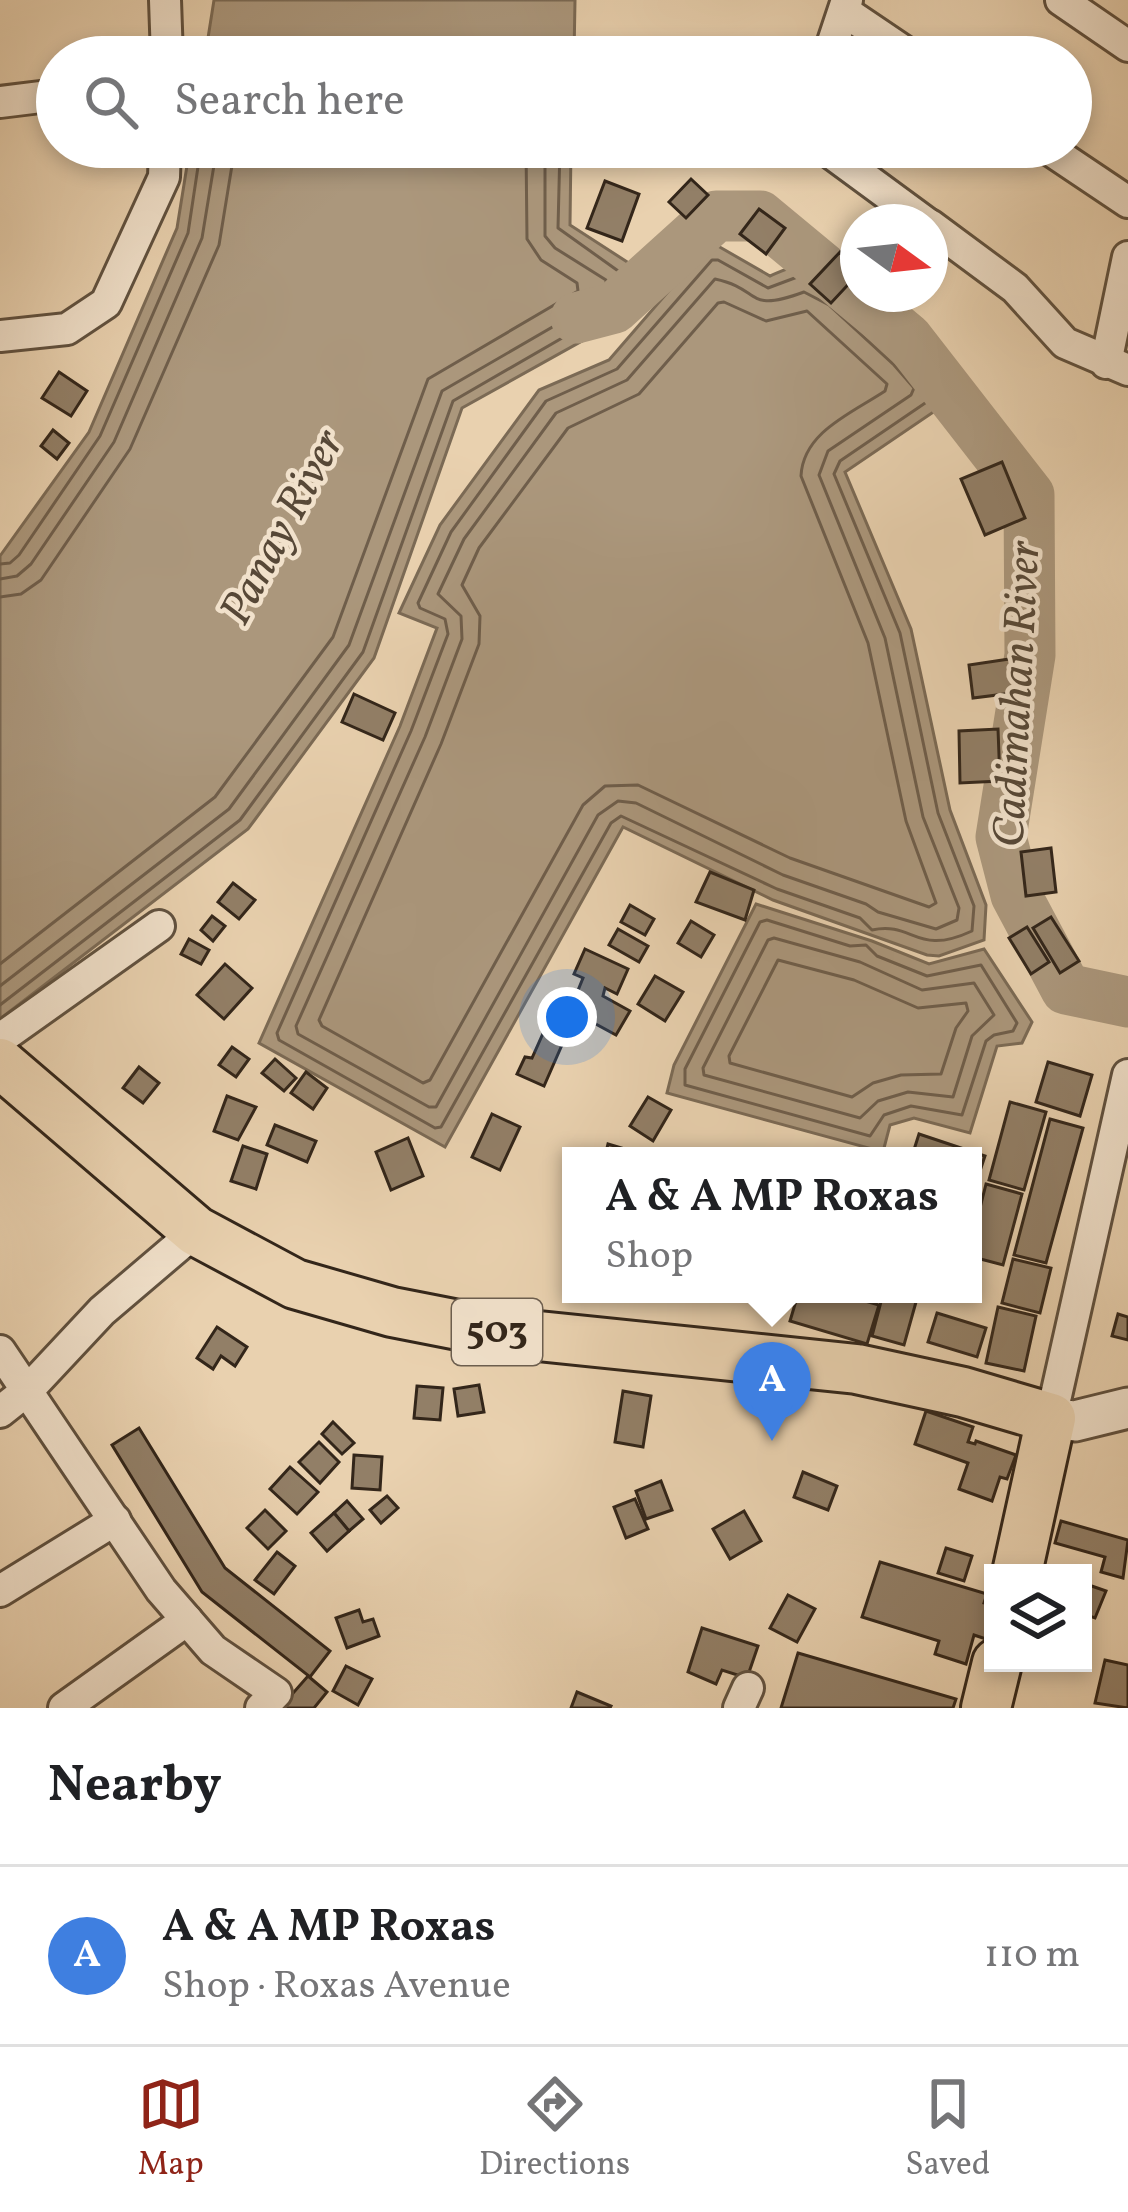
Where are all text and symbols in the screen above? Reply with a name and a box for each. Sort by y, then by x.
search box [36,36,1092,168]
icon: search [78,69,144,135]
text: Search here [174,71,405,134]
north arrow [840,204,948,312]
water label: Panay River [206,419,362,637]
water label: Cadimahan River [980,539,1058,849]
your location [537,987,597,1047]
popup [562,1147,982,1303]
text: A & A MP Roxas [605,1167,939,1230]
text: Shop [605,1230,693,1284]
road number: 503 [452,1299,542,1365]
pin: A [733,1342,811,1441]
map controls [984,1564,1092,1672]
button: layers [984,1564,1092,1672]
text: Nearby [48,1751,222,1822]
text: A & A MP Roxas [162,1897,495,1960]
text: A [73,1929,101,1983]
text: 110 m [984,1929,1080,1983]
text: Shop · Roxas Avenue [162,1960,511,2014]
tab: Map [138,2071,204,2189]
tab: Directions [479,2071,630,2189]
tab: Saved [905,2071,990,2189]

